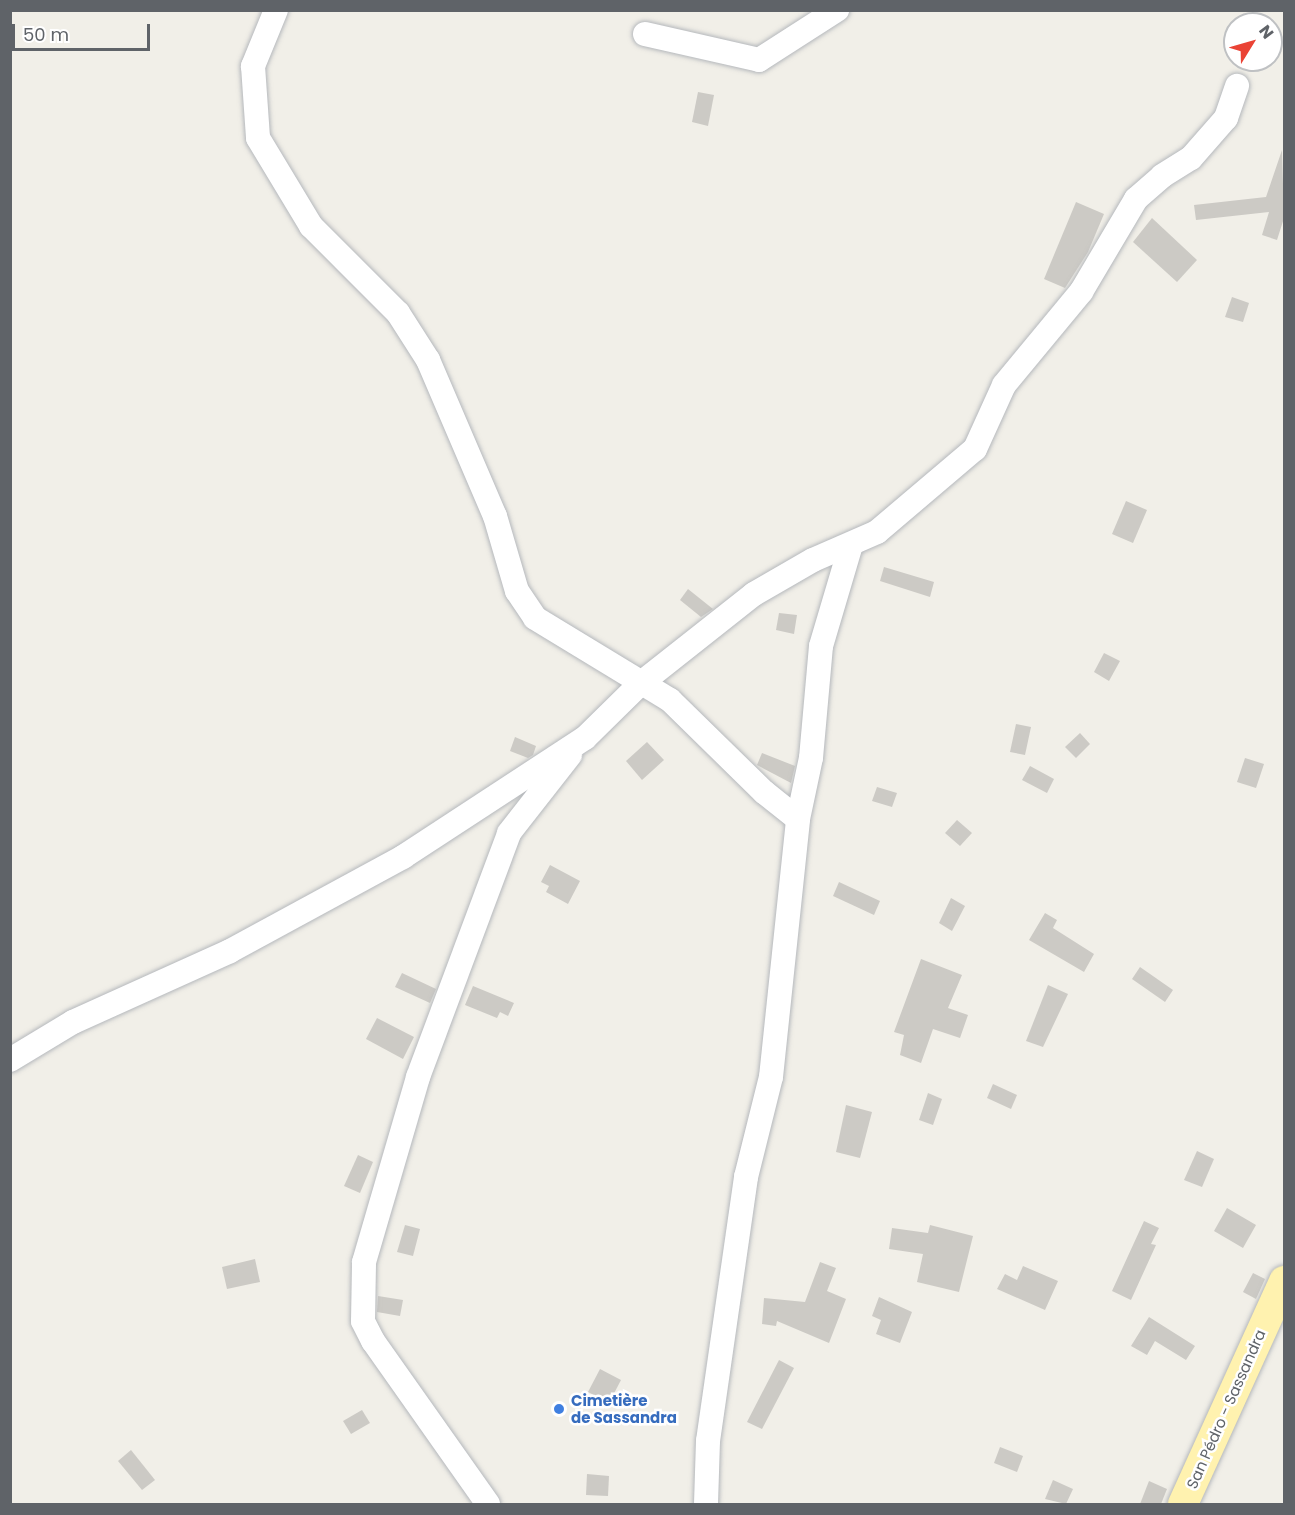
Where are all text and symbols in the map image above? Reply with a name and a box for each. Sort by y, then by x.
scale bar [15,12,153,50]
north arrow [1223,12,1283,72]
text: N [1253,20,1279,44]
text: 50 m [23,22,69,47]
street label: San Pédro - Sassandra [1183,1327,1269,1491]
place label: Cimetière de Sassandra [571,1391,677,1426]
marker: Cimetière de Sassandra [552,1402,566,1416]

